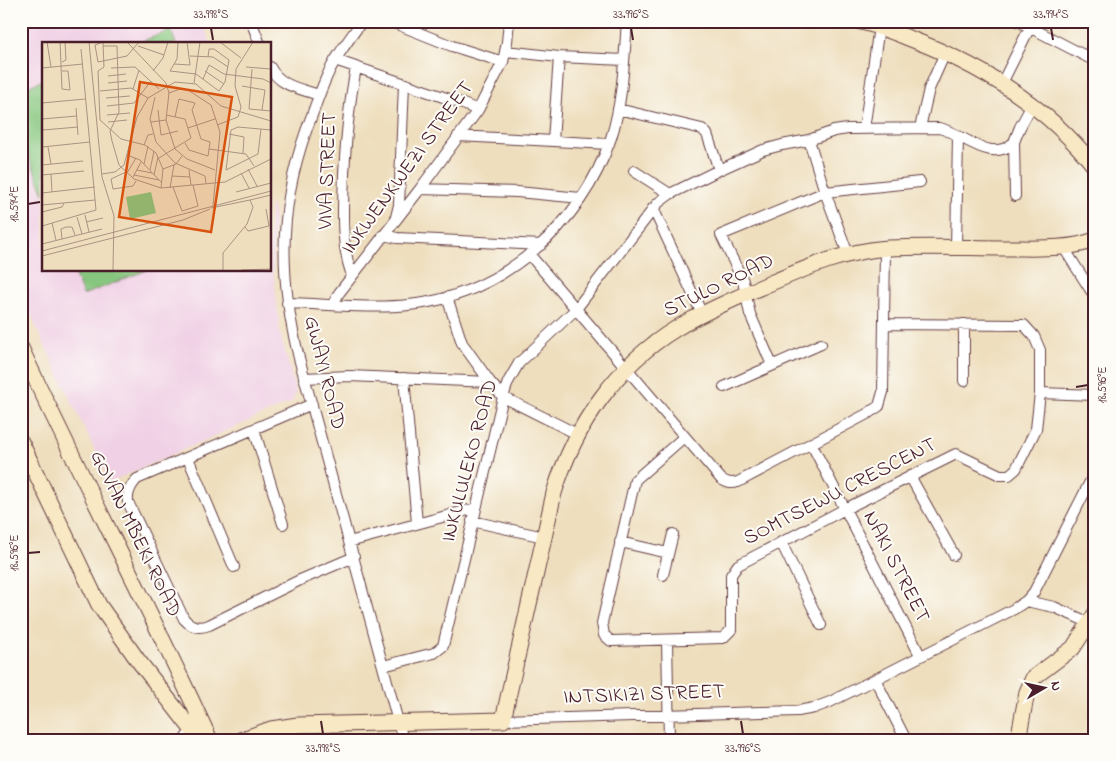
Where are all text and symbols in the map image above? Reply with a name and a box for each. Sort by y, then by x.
text: 33.998°S [193,6,229,24]
text: 33.996°S [613,6,649,24]
text: 33.994°S [1033,6,1069,24]
inset map [42,42,271,271]
street label: INKWENKWEZI STREET [335,75,481,261]
street label: VIVA STREET [311,112,345,231]
text: 18.594°E [6,186,24,222]
street label: STULO ROAD [659,246,779,326]
street label: GWAYI ROAD [295,313,353,433]
text: 18.596°E [1094,366,1112,404]
street label: INKULULEKO ROAD [434,376,506,546]
street label: SOMTSEWU CRESCENT [738,430,942,554]
street label: GOVAN MBEKI ROAD [82,445,188,623]
street label: NAKI STREET [855,506,937,628]
text: 18.596°E [6,534,24,572]
north arrow [1018,664,1068,714]
street label: INTSIKIZI STREET [563,677,725,713]
text: N [1044,680,1066,693]
text: 33.998°S [305,740,341,758]
text: 33.996°S [725,740,761,758]

